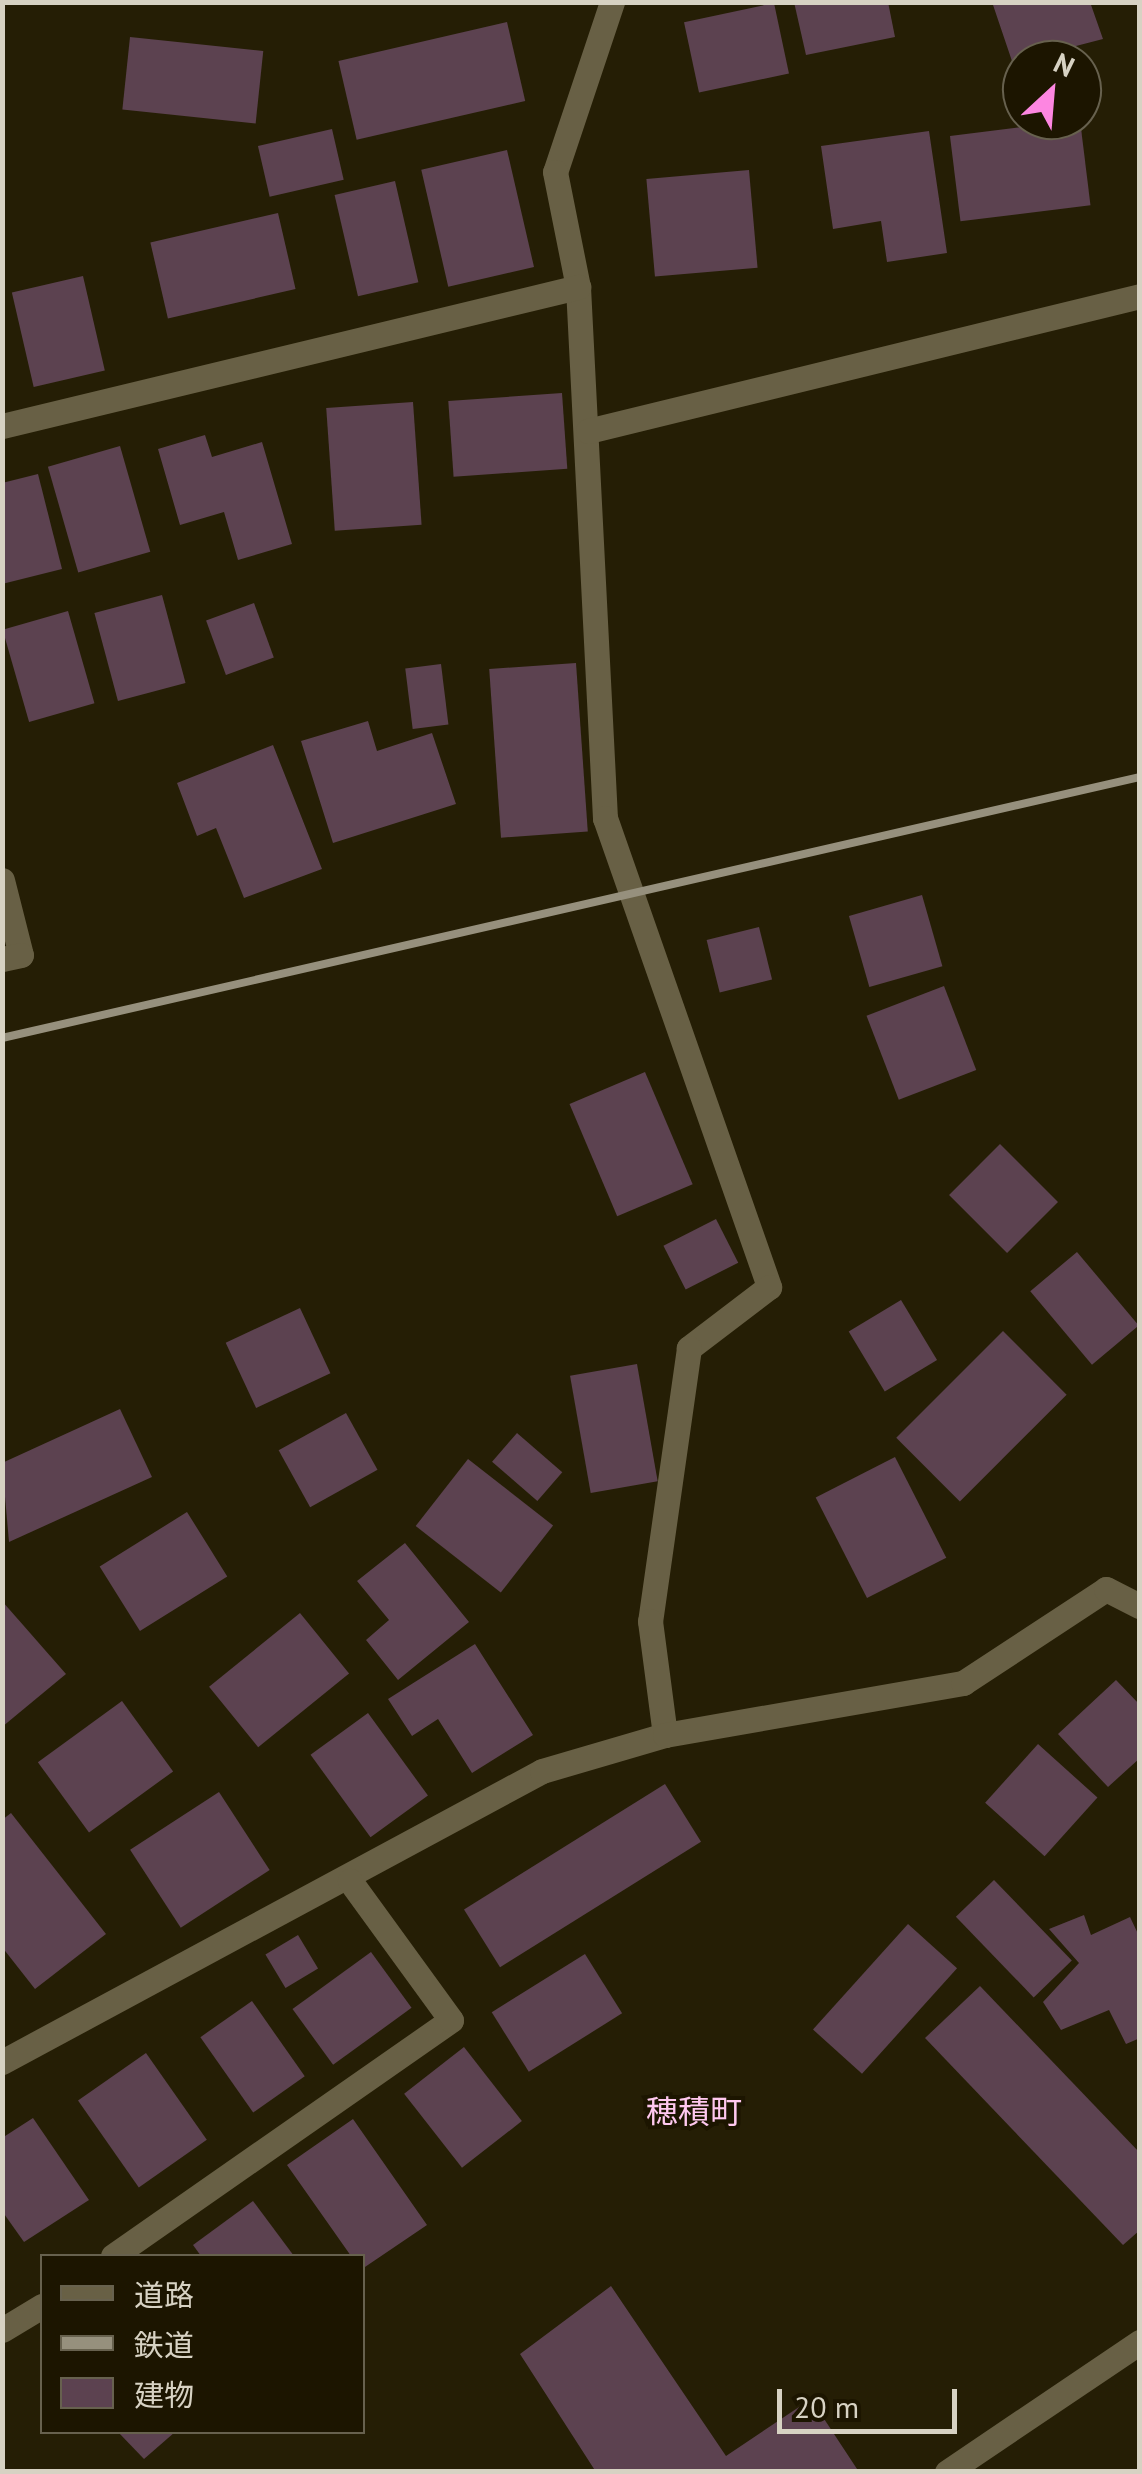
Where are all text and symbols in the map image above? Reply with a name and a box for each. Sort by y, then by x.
north arrow [1002,40,1102,140]
text: N [1048,44,1081,85]
district label: 穂積町 [646,2092,742,2130]
legend [40,2254,365,2434]
text: 道路 [134,2275,194,2314]
text: 鉄道 [134,2325,194,2364]
scale bar [782,2369,962,2431]
text: 建物 [134,2375,194,2414]
text: 20 m [794,2387,859,2426]

